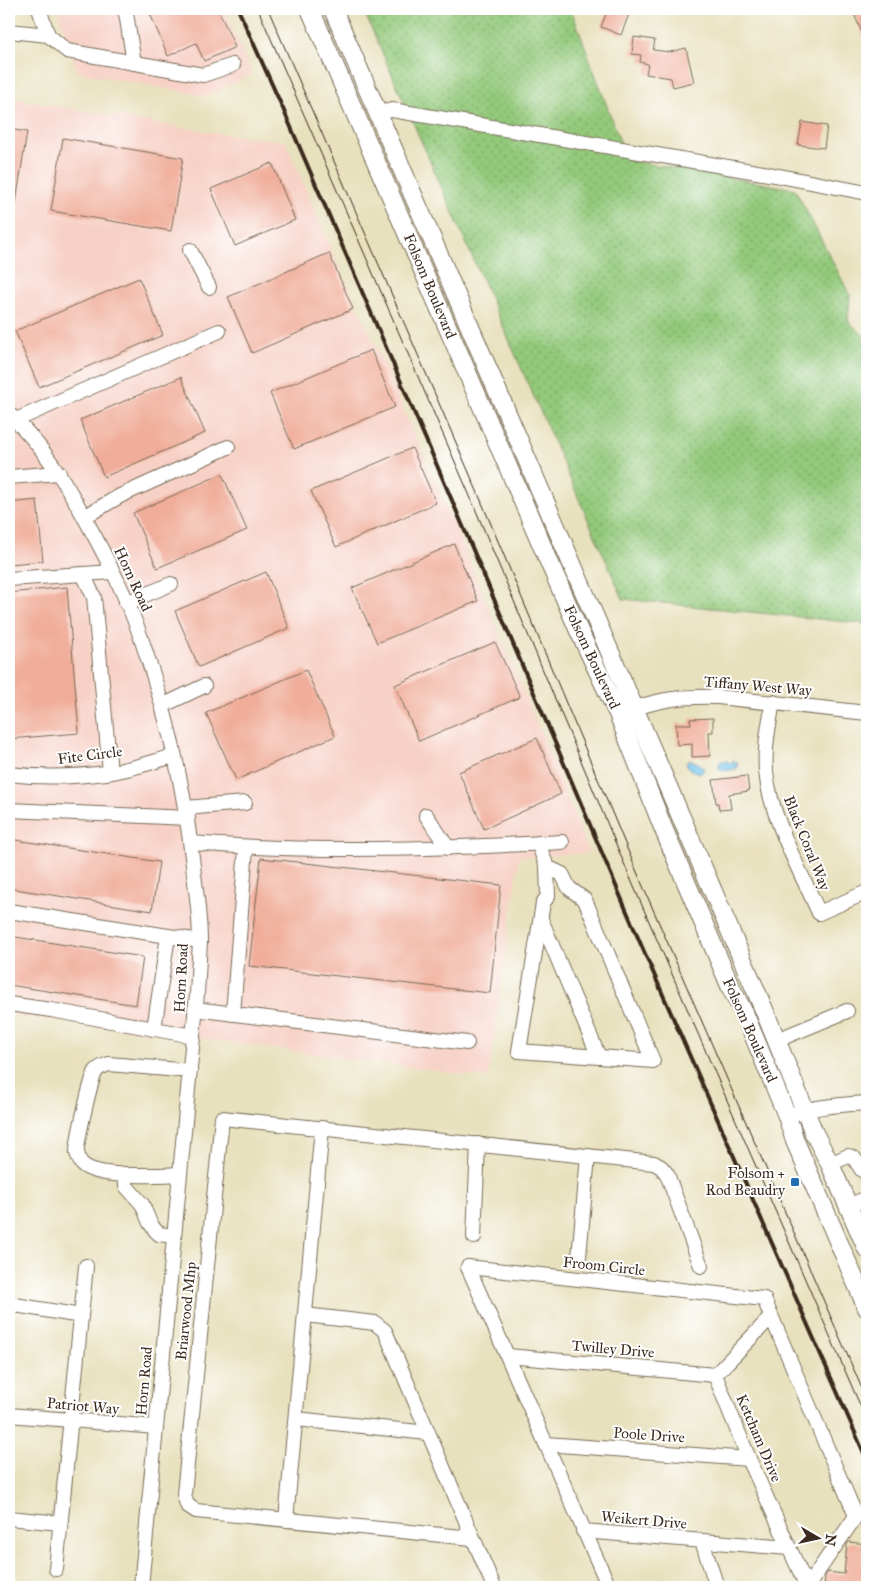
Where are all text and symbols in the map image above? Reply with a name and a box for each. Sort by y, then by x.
street label: Folsom Boulevard [400,231,460,342]
street label: Horn Road [110,544,156,615]
street label: Folsom Boulevard [560,602,624,712]
street label: Tiffany West Way [703,672,814,700]
street label: Fite Circle [57,742,123,768]
street label: Black Coral Way [780,793,835,894]
street label: Horn Road [170,942,192,1013]
street label: Folsom Boulevard [719,975,781,1085]
place label: Folsom + Rod Beaudry [705,1164,786,1199]
marker: Folsom + Rod Beaudry [789,1176,801,1188]
street label: Froom Circle [562,1253,646,1279]
street label: Briarwood Mhp [172,1261,200,1361]
street label: Twilley Drive [571,1336,655,1362]
street label: Horn Road [132,1345,156,1416]
street label: Ketcham Drive [732,1391,786,1485]
street label: Patriot Way [46,1394,121,1418]
street label: Poole Drive [613,1424,685,1446]
street label: Weikert Drive [600,1507,688,1533]
north arrow [794,1514,844,1564]
text: N [821,1533,840,1547]

